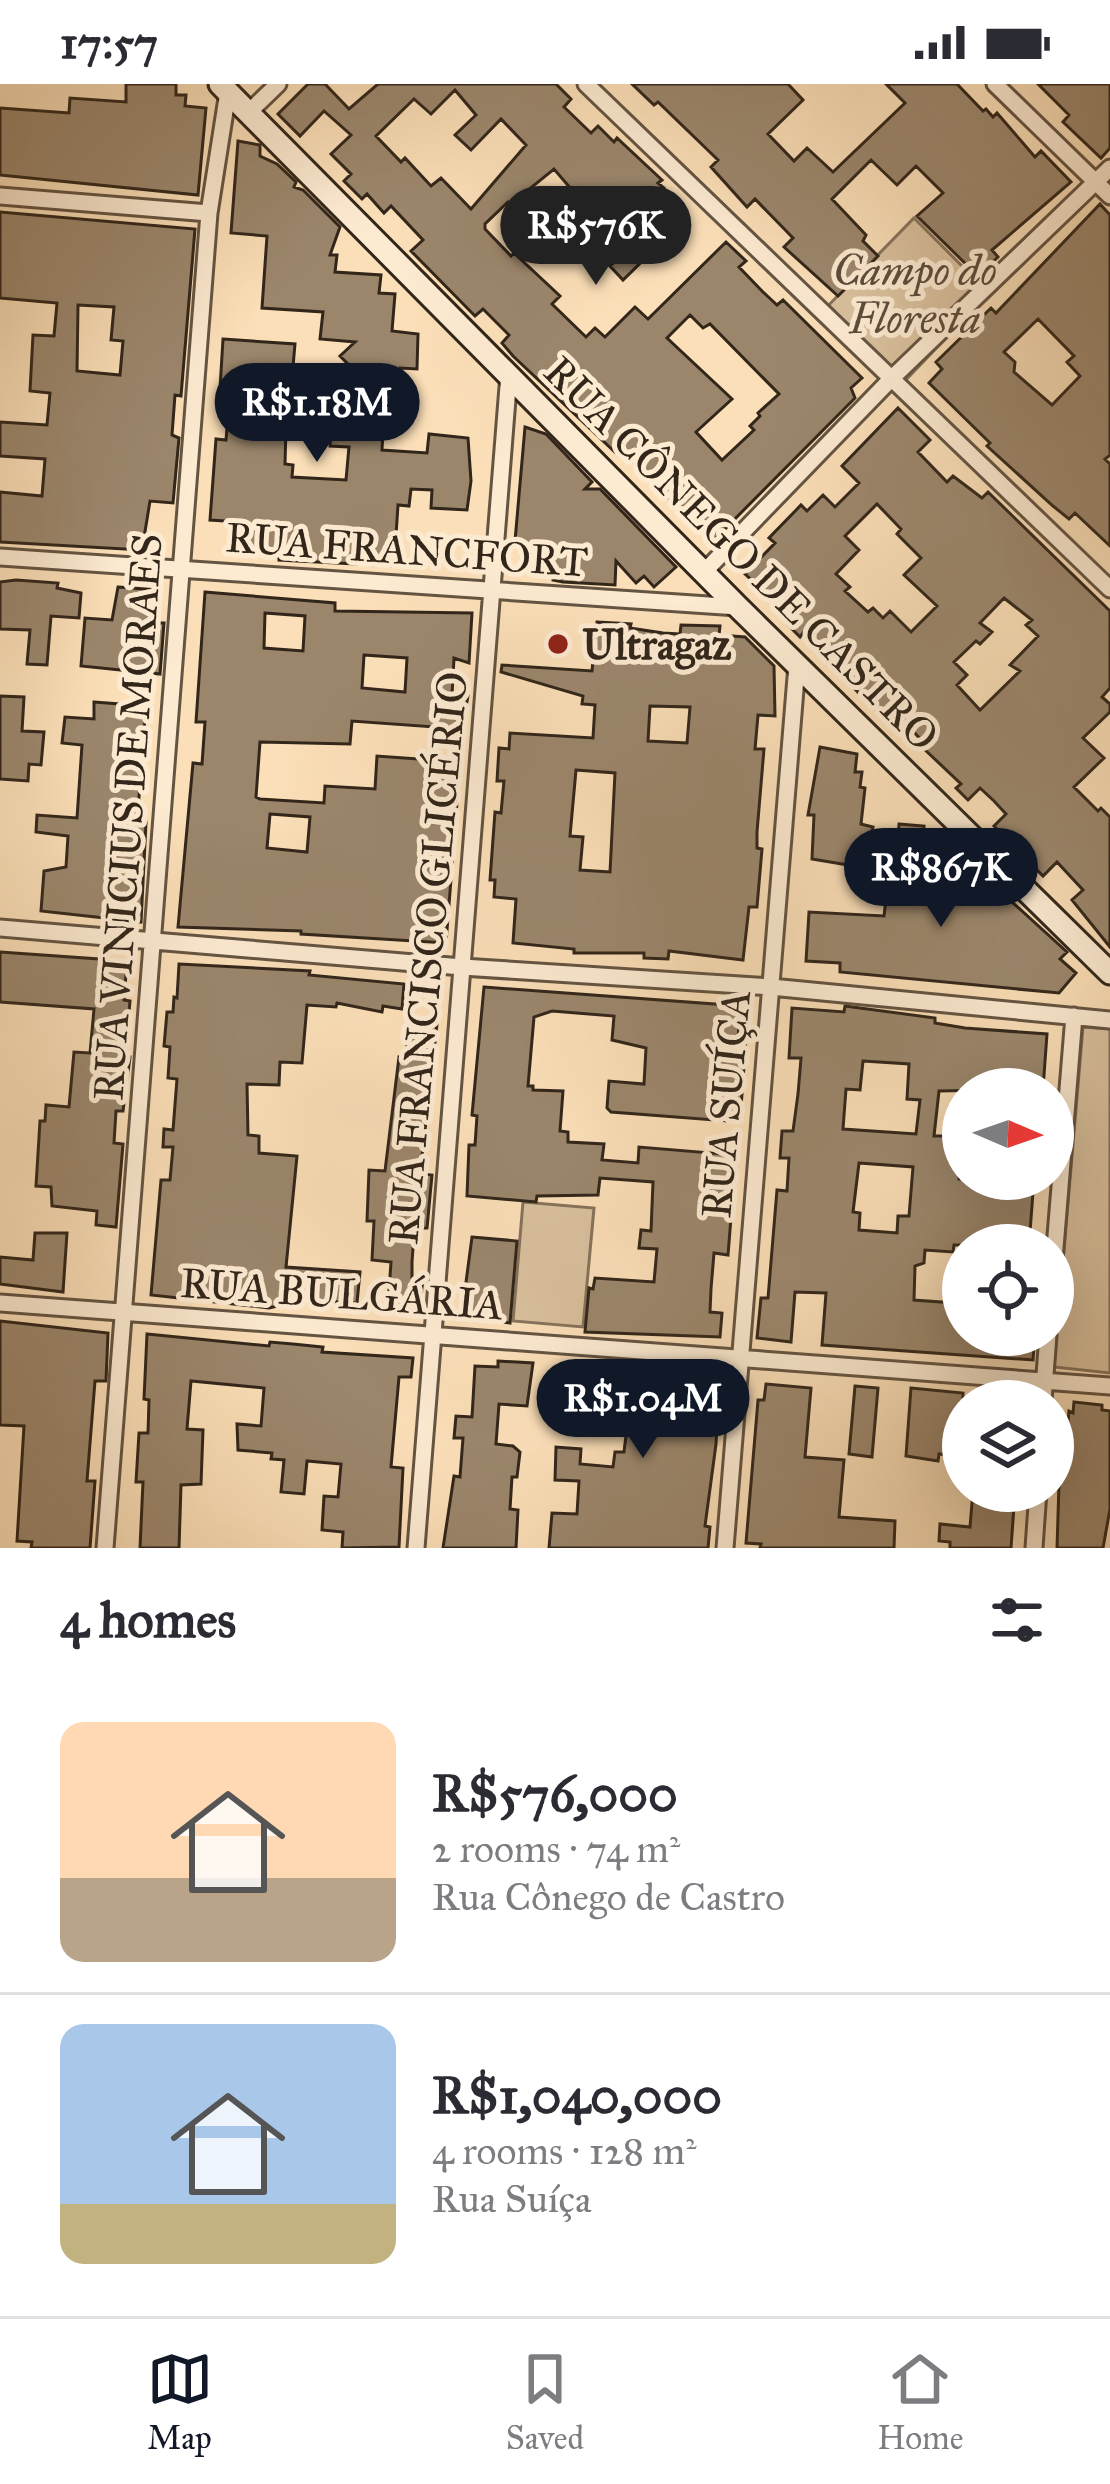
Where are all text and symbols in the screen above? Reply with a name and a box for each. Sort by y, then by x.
text: 17:57 [60,15,158,70]
pin: R$576K [498,186,694,288]
text: R$576K [527,201,665,249]
park label: Campo do Floresta [833,245,997,345]
street label: RUA CÔNEGO DE CASTRO [533,345,950,762]
pin: R$1.18M [206,363,428,465]
text: R$1.18M [242,378,392,426]
street label: RUA FRANCFORT [224,511,590,589]
street label: RUA VINICIUS DE MORAES [82,532,174,1102]
place label: Ultragaz [582,619,732,671]
marker: Ultragaz [545,631,571,657]
street label: RUA FRANCISCO GLICÉRIO [376,669,479,1247]
pin: R$867K [843,828,1039,930]
text: R$867K [871,843,1011,891]
street label: RUA SUÍÇA [689,988,762,1220]
north arrow [942,1068,1074,1200]
map controls [942,1068,1074,1512]
button: locate [942,1224,1074,1356]
street label: RUA BULGÁRIA [179,1257,505,1331]
pin: R$1.04M [532,1359,754,1461]
text: R$1.04M [564,1374,723,1422]
button: layers [942,1380,1074,1512]
icon: filters [984,1587,1050,1653]
text: 4 homes [60,1589,236,1651]
text: R$576,000 [432,1763,678,1825]
icon: home [156,1770,300,1914]
text: 2 rooms · 74 m² [432,1825,680,1873]
text: Rua Cônego de Castro [432,1873,785,1921]
text: R$1,040,000 [432,2065,722,2127]
icon: home [156,2072,300,2216]
text: 4 rooms · 128 m² [432,2127,697,2175]
text: Rua Suíça [432,2175,591,2223]
tab: Map [147,2346,213,2458]
tab: Saved [506,2346,584,2458]
tab: Home [877,2346,963,2458]

